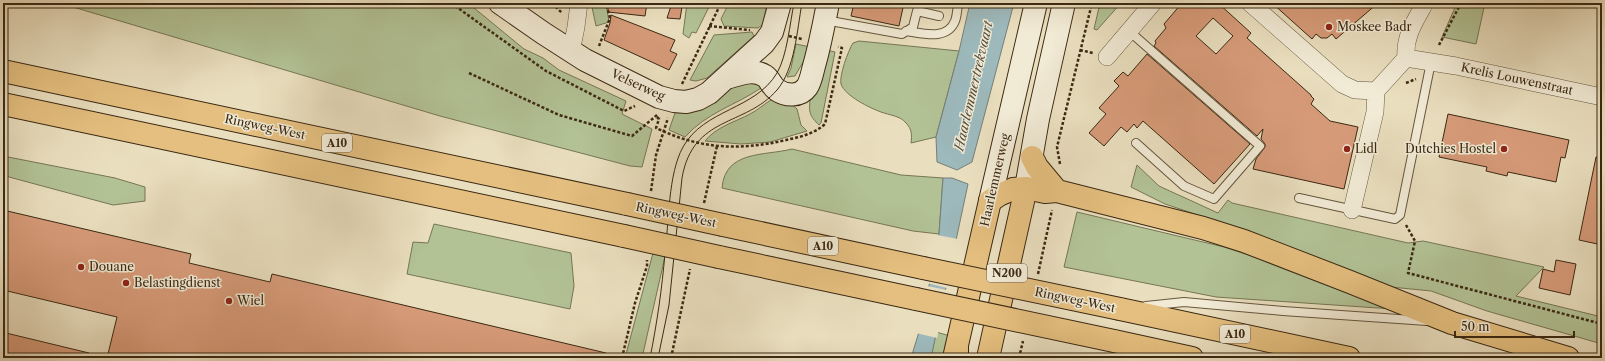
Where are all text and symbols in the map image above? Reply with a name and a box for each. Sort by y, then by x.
water label: Haarlemmertrekvaart [950,18,996,153]
place label: Moskee Badr [1337,19,1412,34]
marker: Moskee Badr [1324,22,1334,32]
street label: Krelis Louwenstraat [1460,59,1575,98]
street label: Velserweg [608,65,668,104]
street label: Ringweg-West [223,111,308,143]
street label: Haarlemmerweg [977,131,1013,228]
road number: A10 [322,134,352,152]
place label: Lidl [1355,141,1378,156]
place label: Dutchies Hostel [1405,141,1496,156]
marker: Lidl [1342,144,1352,154]
marker: Dutchies Hostel [1499,144,1509,154]
street label: Ringweg-West [634,199,719,231]
road number: A10 [808,237,838,255]
place label: Douane [89,259,134,274]
marker: Douane [76,262,86,272]
road number: N200 [987,264,1027,282]
place label: Belastingdienst [134,275,221,290]
marker: Belastingdienst [121,278,131,288]
street label: Ringweg-West [1033,284,1118,316]
place label: Wiel [236,293,265,308]
marker: Wiel [224,296,234,306]
scale bar [1455,313,1574,339]
text: 50 m [1461,319,1490,334]
road number: A10 [1220,325,1250,343]

